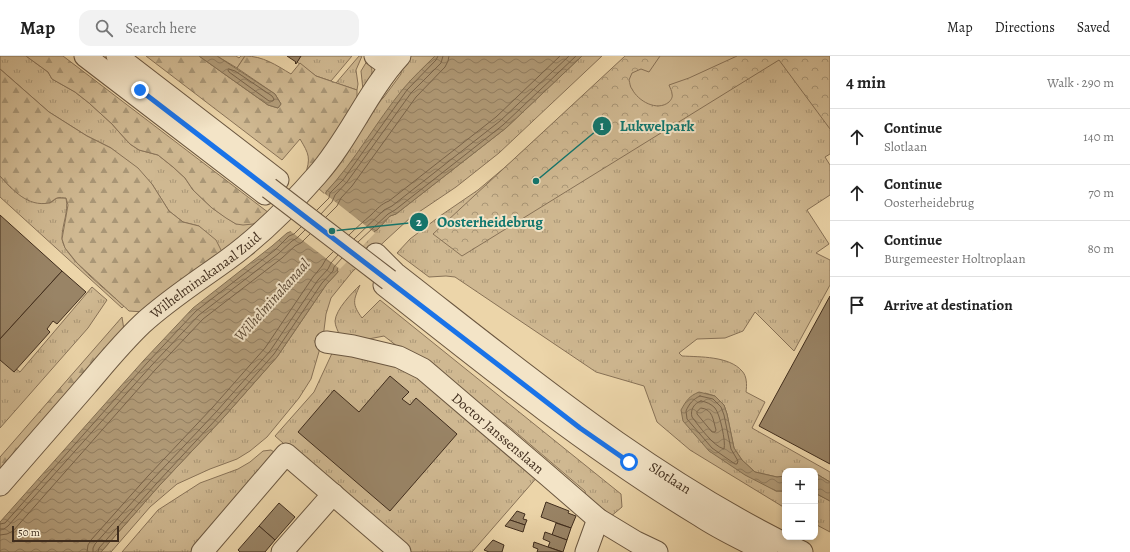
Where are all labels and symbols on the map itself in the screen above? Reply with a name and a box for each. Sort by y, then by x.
route end [131,81,149,99]
callout: Lukwelpark [592,112,702,139]
text: Lukwelpark [620,116,695,136]
text: 1 [600,118,605,134]
callout: Oosterheidebrug [409,209,551,236]
text: Oosterheidebrug [437,212,543,232]
text: 2 [416,214,422,230]
street label: Wilhelminakanaal Zuid [145,227,265,323]
water label: Wilhelminakanaal [230,254,315,346]
street label: Doctor Janssenslaan [448,388,548,478]
route start [620,453,638,471]
street label: Slotlaan [646,457,695,498]
scale bar [12,524,119,543]

